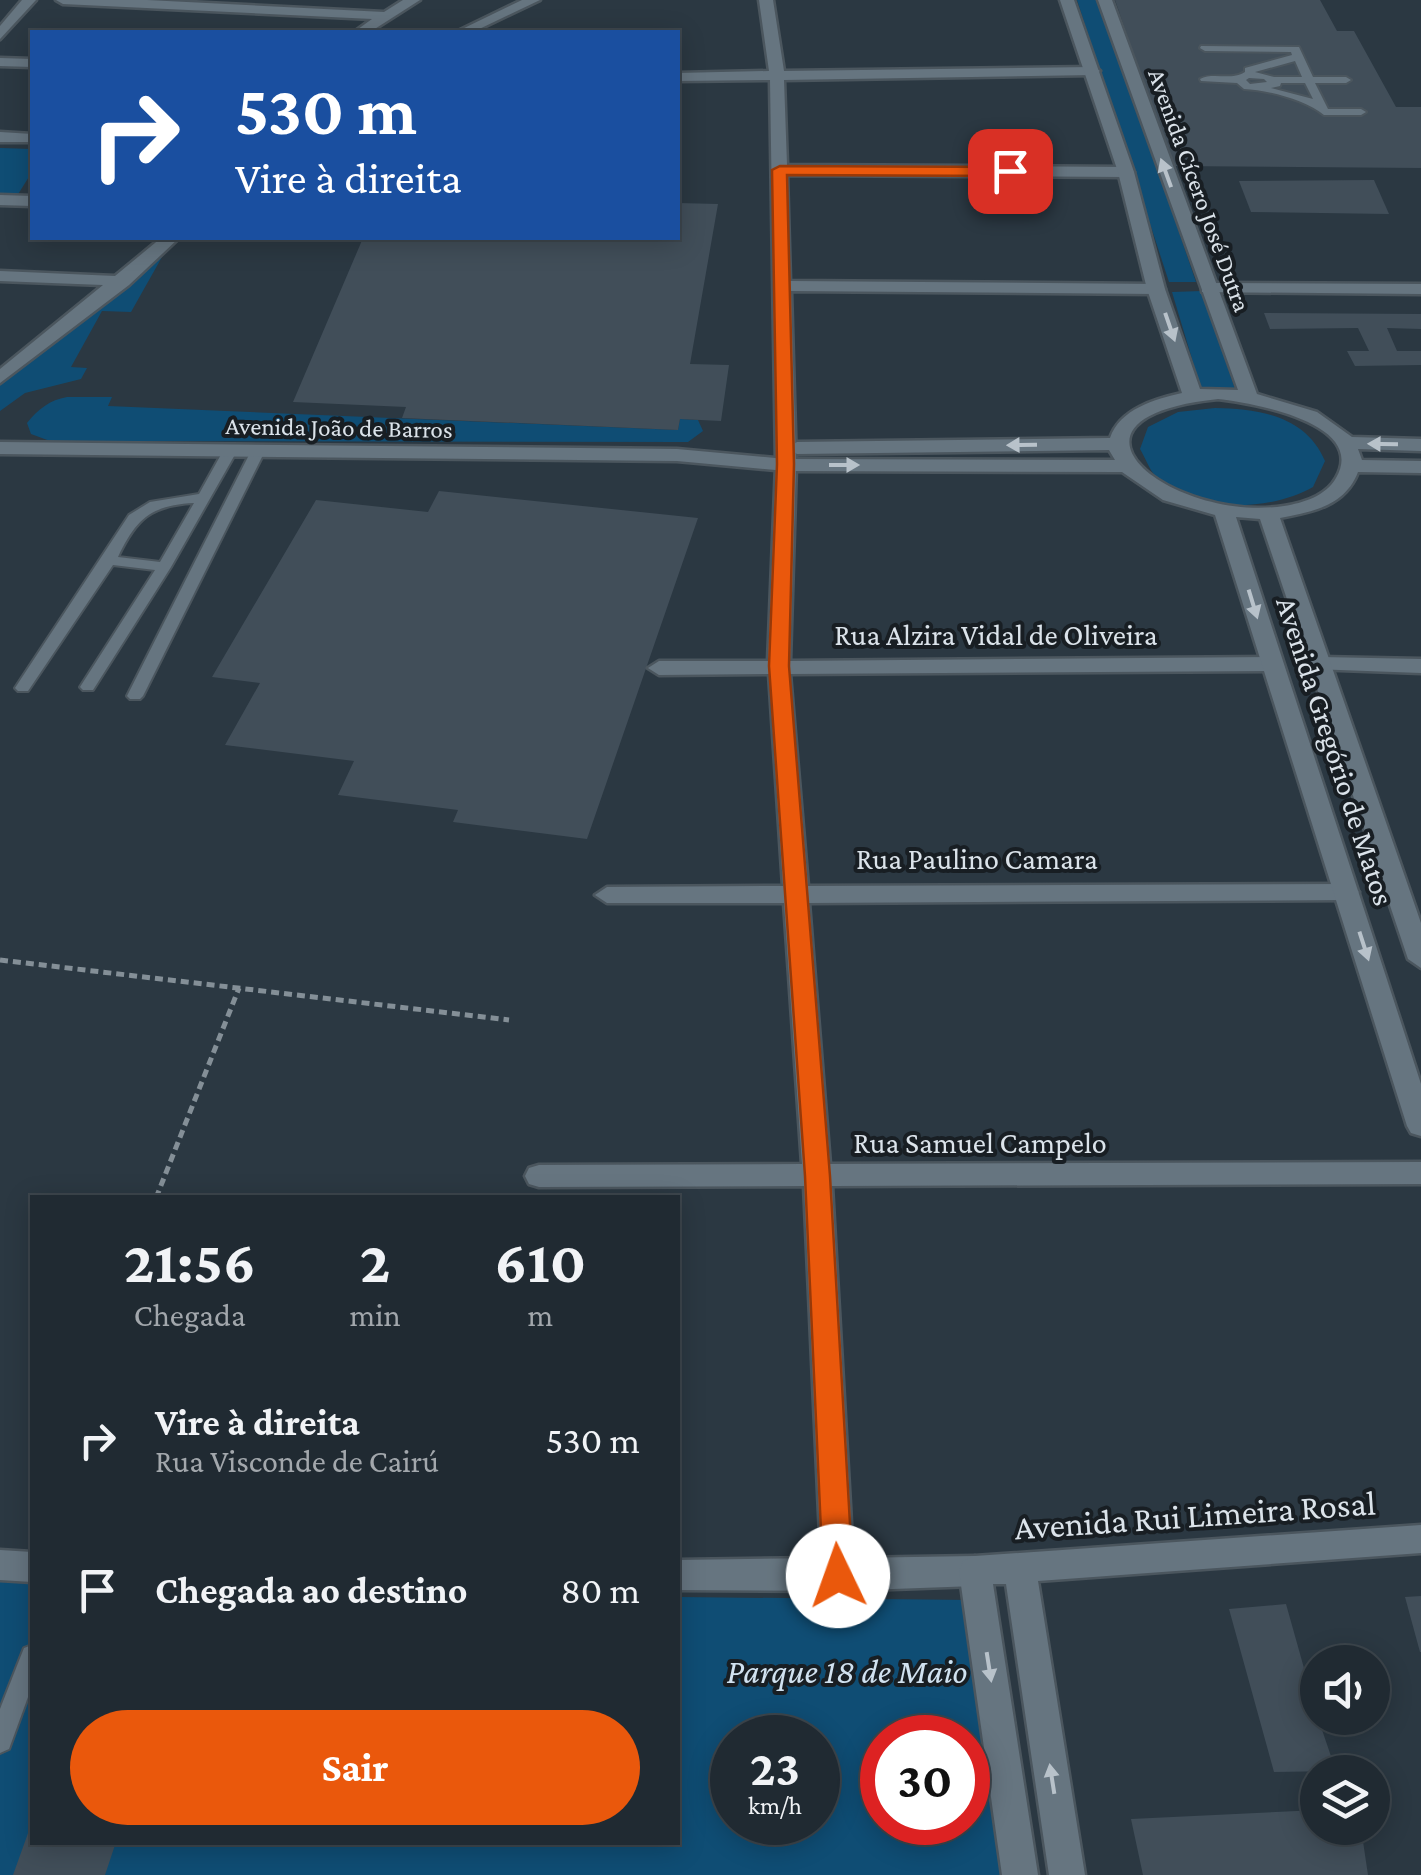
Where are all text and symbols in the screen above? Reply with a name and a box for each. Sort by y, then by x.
street label: Avenida Cícero José Dutra [1142,65,1256,316]
icon: right [70,70,200,200]
text: 530 m [235,71,417,149]
pin [968,129,1053,214]
icon: arrive [983,144,1038,199]
text: Vire à direita [235,153,462,203]
one-way arrow [1158,158,1173,188]
one-way arrow [1163,312,1178,342]
street label: Avenida João de Barros [225,412,453,444]
one-way arrow [1366,436,1398,452]
one-way arrow [1006,437,1038,453]
one-way arrow [828,457,860,473]
one-way arrow [1246,589,1261,620]
street label: Avenida Gregório de Matos [1269,592,1401,910]
street label: Rua Alzira Vidal de Oliveira [834,618,1158,651]
street label: Rua Paulino Camara [856,842,1098,875]
one-way arrow [1358,932,1373,962]
street label: Rua Samuel Campelo [853,1126,1107,1160]
text: 21:56 [124,1228,256,1295]
text: 2 [360,1228,390,1295]
text: 610 [495,1228,586,1295]
text: Chegada [134,1297,246,1333]
text: min [349,1297,401,1333]
text: m [527,1297,553,1333]
text: Vire à direita [155,1401,360,1443]
icon: right [70,1413,125,1468]
text: 530 m [545,1419,640,1461]
text: Rua Visconde de Cairú [155,1443,439,1479]
street label: Avenida Rui Limeira Rosal [1013,1483,1377,1548]
position arrow [786,1524,890,1628]
icon: arrive [70,1563,125,1618]
text: Chegada ao destino [155,1569,468,1611]
text: 80 m [560,1569,640,1611]
map controls [1300,1645,1390,1845]
button: sound [1300,1645,1390,1735]
park label: Parque 18 de Maio [726,1652,968,1691]
one-way arrow [982,1652,997,1683]
button: Sair [70,1710,640,1825]
speed limit sign: 30 [860,1715,990,1845]
text: 23 [750,1740,800,1796]
button: layers [1300,1755,1390,1845]
one-way arrow [1044,1762,1060,1794]
text: km/h [748,1792,802,1819]

